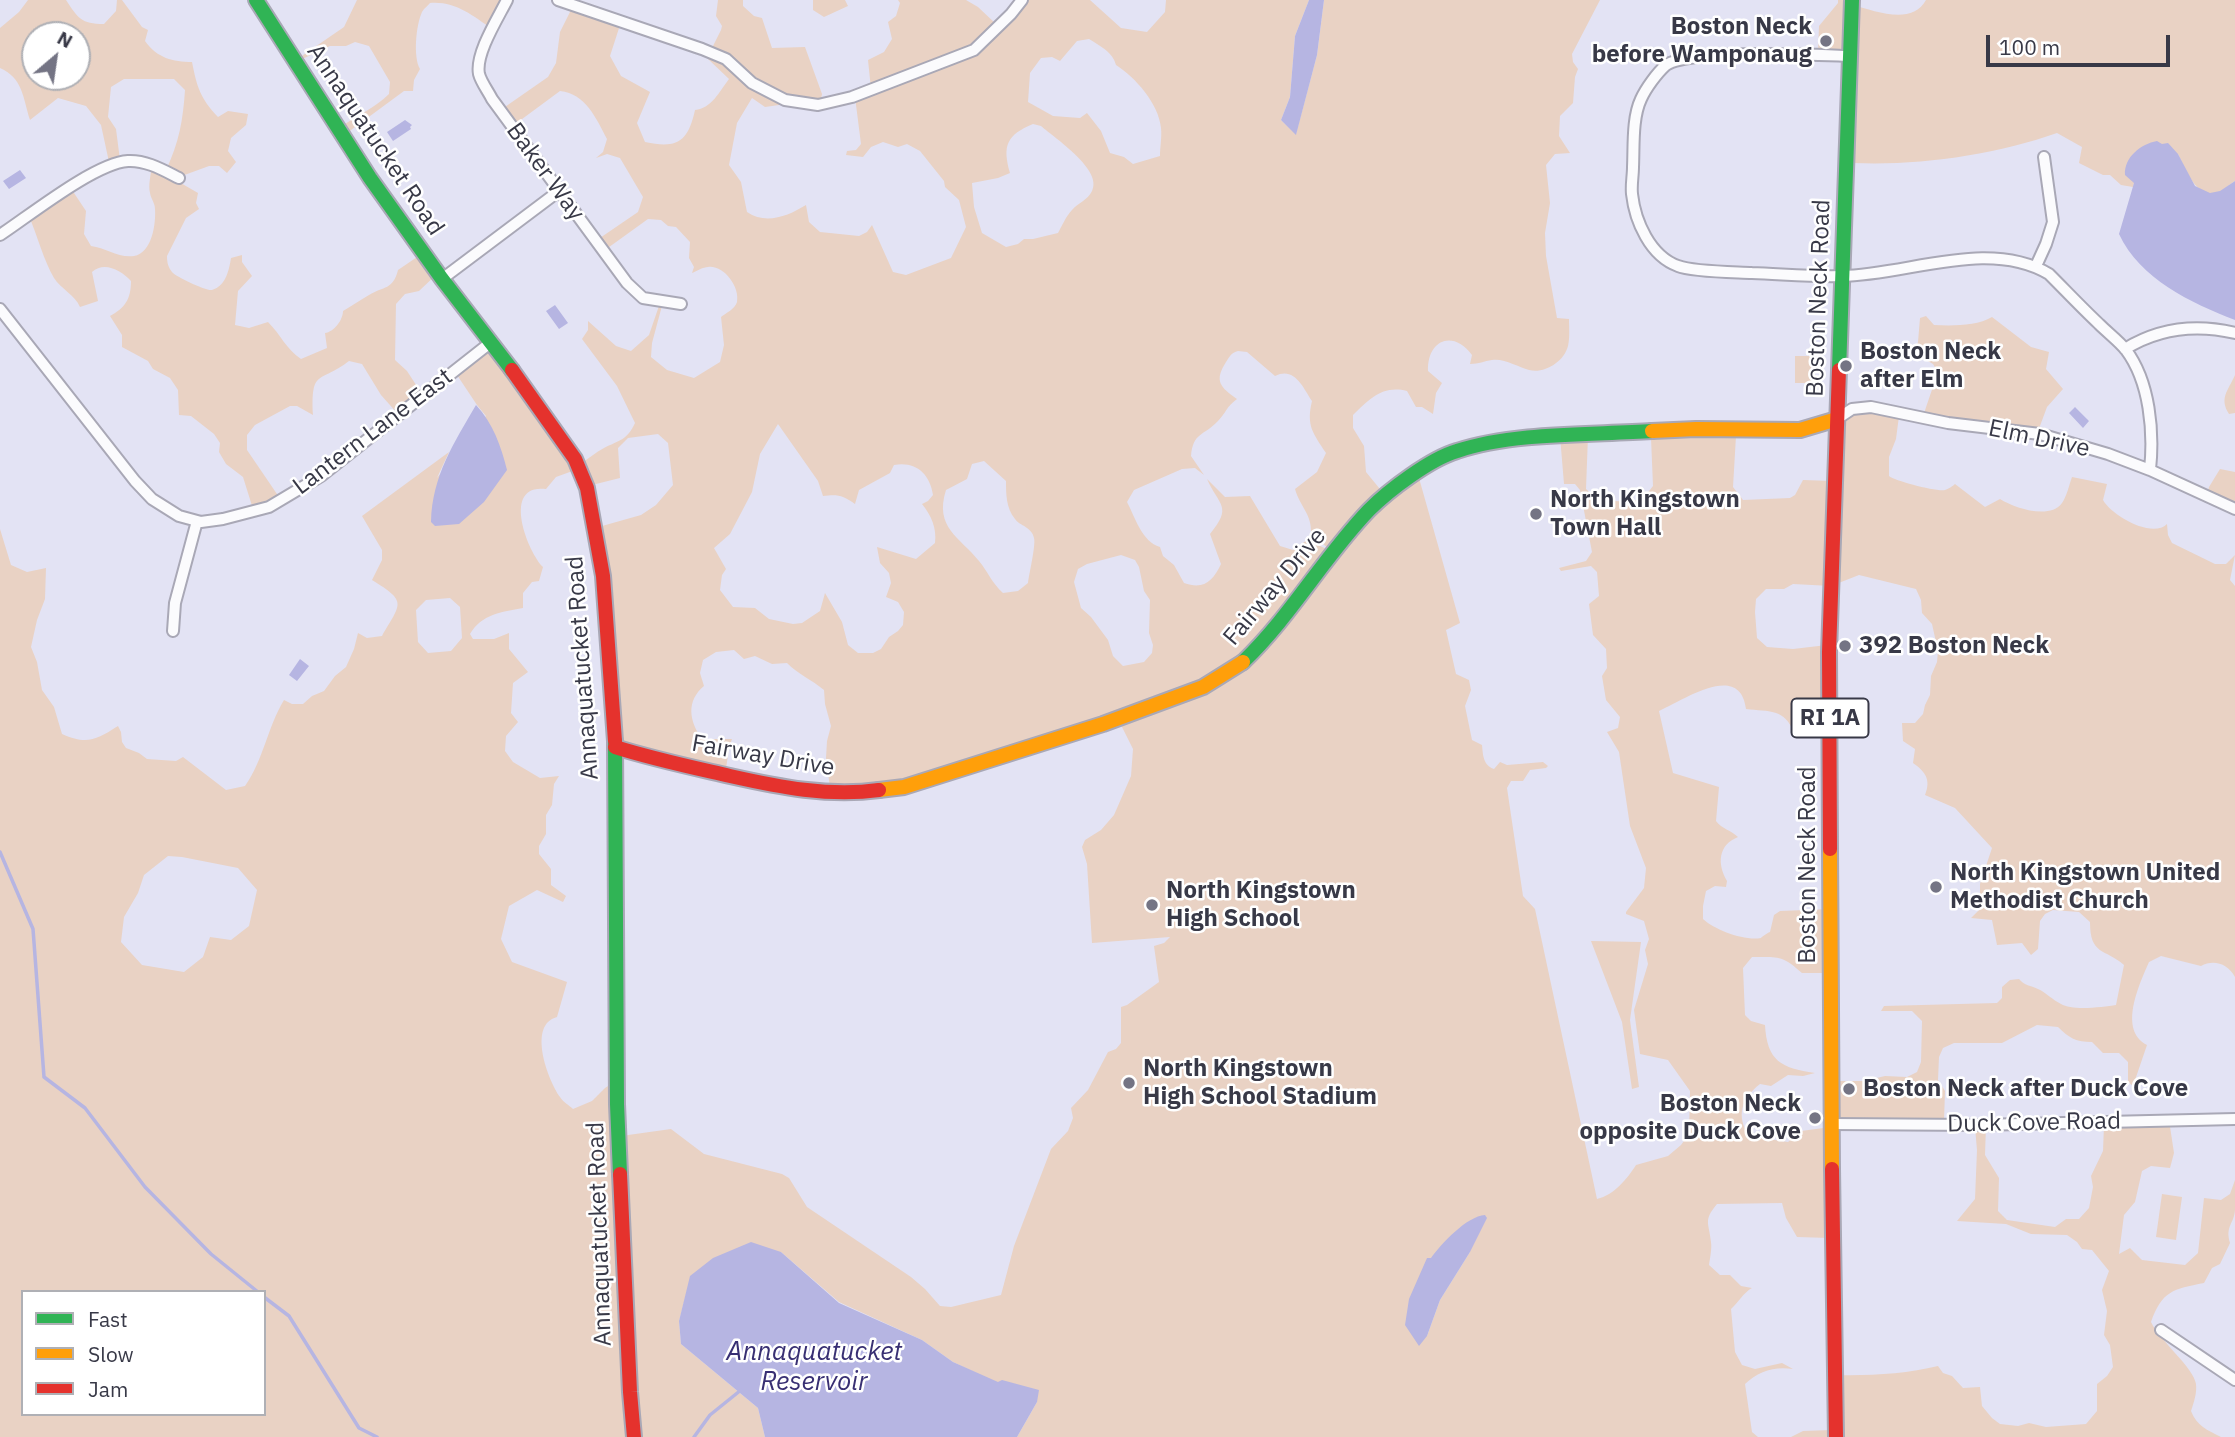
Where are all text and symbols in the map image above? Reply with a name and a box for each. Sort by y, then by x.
place label: Boston Neck before Wamponaug [1592,13,1812,69]
north arrow [21,21,91,91]
scale bar [1990,21,2174,65]
text: N [53,26,77,53]
marker: Boston Neck before Wamponaug [1818,33,1834,49]
text: 100 m [1999,33,2060,61]
street label: Annaquatucket Road [300,39,450,241]
street label: Baker Way [500,117,590,227]
street label: Boston Neck Road [1801,199,1837,397]
place label: Boston Neck after Elm [1860,338,2001,394]
marker: Boston Neck after Elm [1838,358,1854,374]
street label: Lantern Lane East [288,363,458,501]
street label: Elm Drive [1986,414,2092,464]
place label: North Kingstown Town Hall [1550,486,1740,542]
marker: North Kingstown Town Hall [1528,506,1544,522]
street label: Fairway Drive [1218,522,1332,652]
street label: Annaquatucket Road [561,555,605,781]
place label: 392 Boston Neck [1859,632,2049,660]
marker: 392 Boston Neck [1837,638,1853,654]
road number: RI 1A [1792,698,1868,738]
street label: Fairway Drive [689,729,837,783]
street label: Boston Neck Road [1794,766,1822,964]
place label: North Kingstown United Methodist Church [1950,859,2220,915]
place label: North Kingstown High School [1166,877,1356,933]
marker: North Kingstown United Methodist Church [1928,879,1944,895]
marker: North Kingstown High School [1144,897,1160,913]
place label: North Kingstown High School Stadium [1143,1055,1377,1111]
marker: North Kingstown High School Stadium [1121,1075,1137,1091]
place label: Boston Neck after Duck Cove [1863,1075,2188,1103]
marker: Boston Neck after Duck Cove [1841,1081,1857,1097]
place label: Boston Neck opposite Duck Cove [1579,1090,1801,1146]
street label: Duck Cove Road [1947,1107,2121,1139]
marker: Boston Neck opposite Duck Cove [1807,1110,1823,1126]
street label: Annaquatucket Road [582,1121,618,1347]
legend [21,1290,266,1416]
text: Fast [88,1305,128,1333]
water label: Annaquatucket Reservoir [726,1336,902,1398]
text: Slow [88,1340,134,1368]
text: Jam [88,1375,128,1403]

